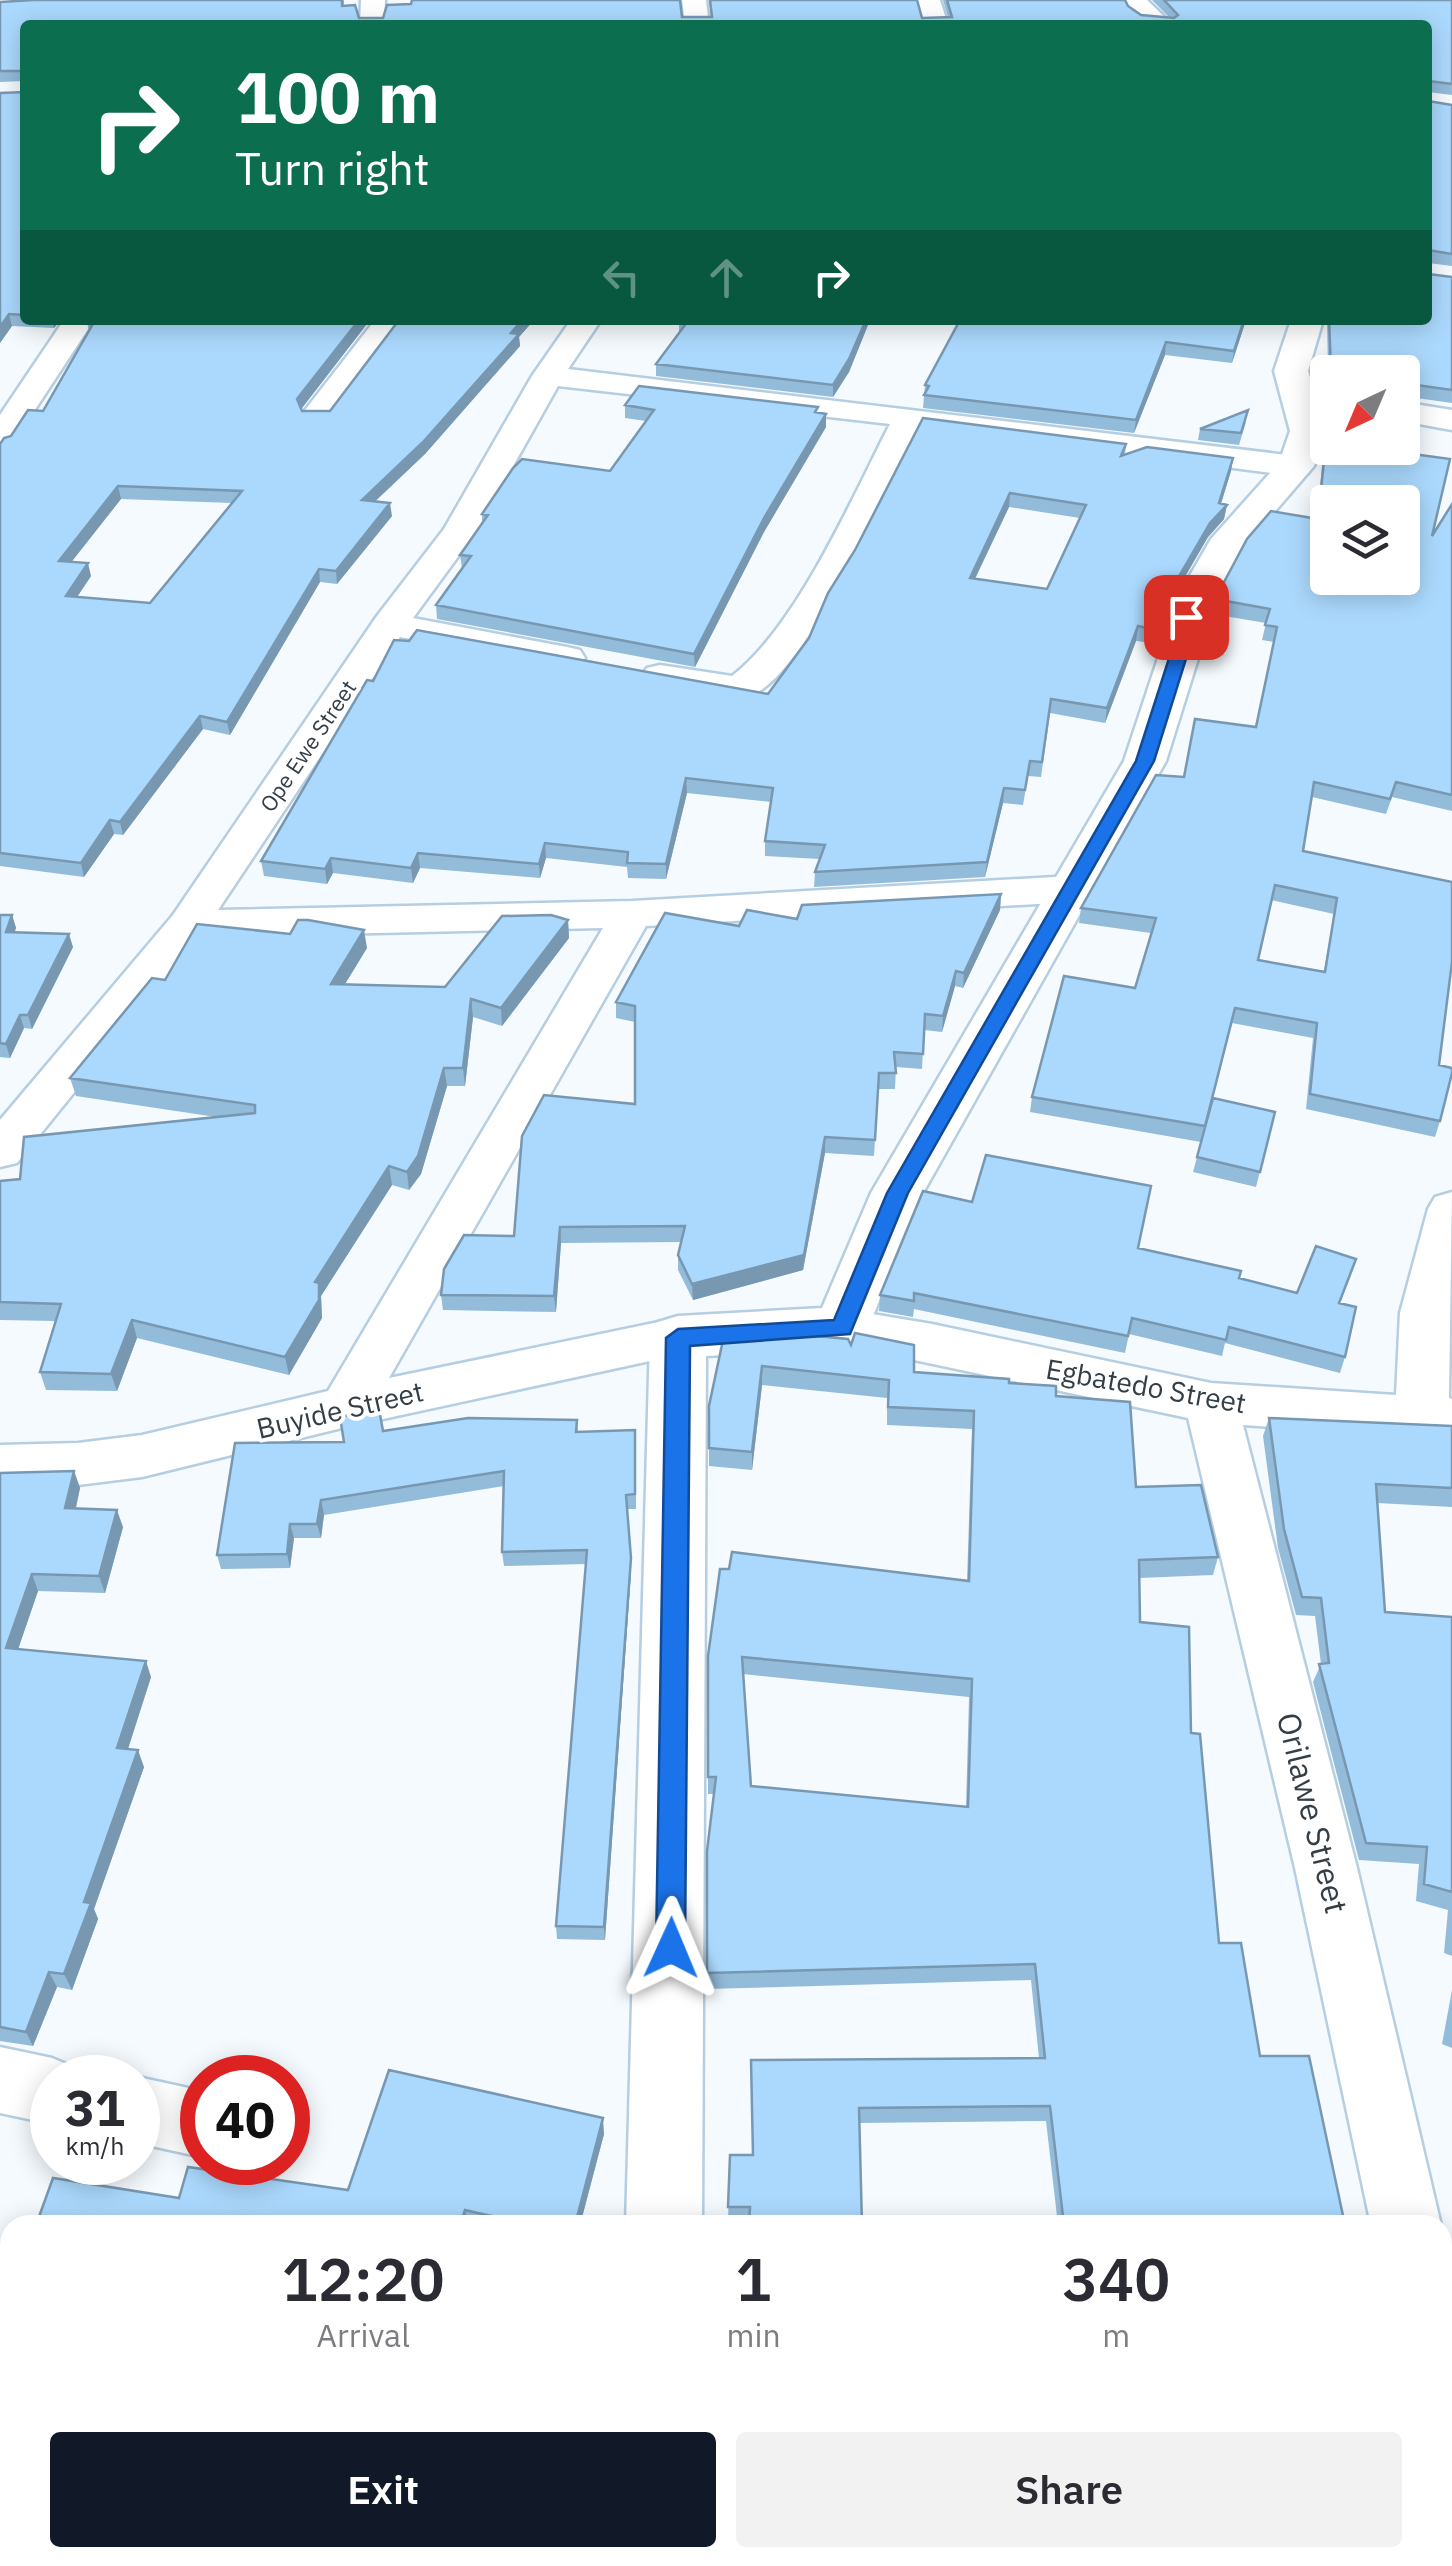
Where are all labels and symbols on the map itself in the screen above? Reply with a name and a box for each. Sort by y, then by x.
north arrow [1310,355,1420,465]
pin [1144,575,1229,660]
street label: Ope Ewe Street [253,674,362,817]
street label: Egbatedo Street [1043,1350,1249,1421]
street label: Buyide Street [253,1372,427,1447]
street label: Orilawe Street [1268,1708,1358,1917]
position arrow [619,1896,723,2000]
speed limit sign: 40 [180,2055,310,2185]

